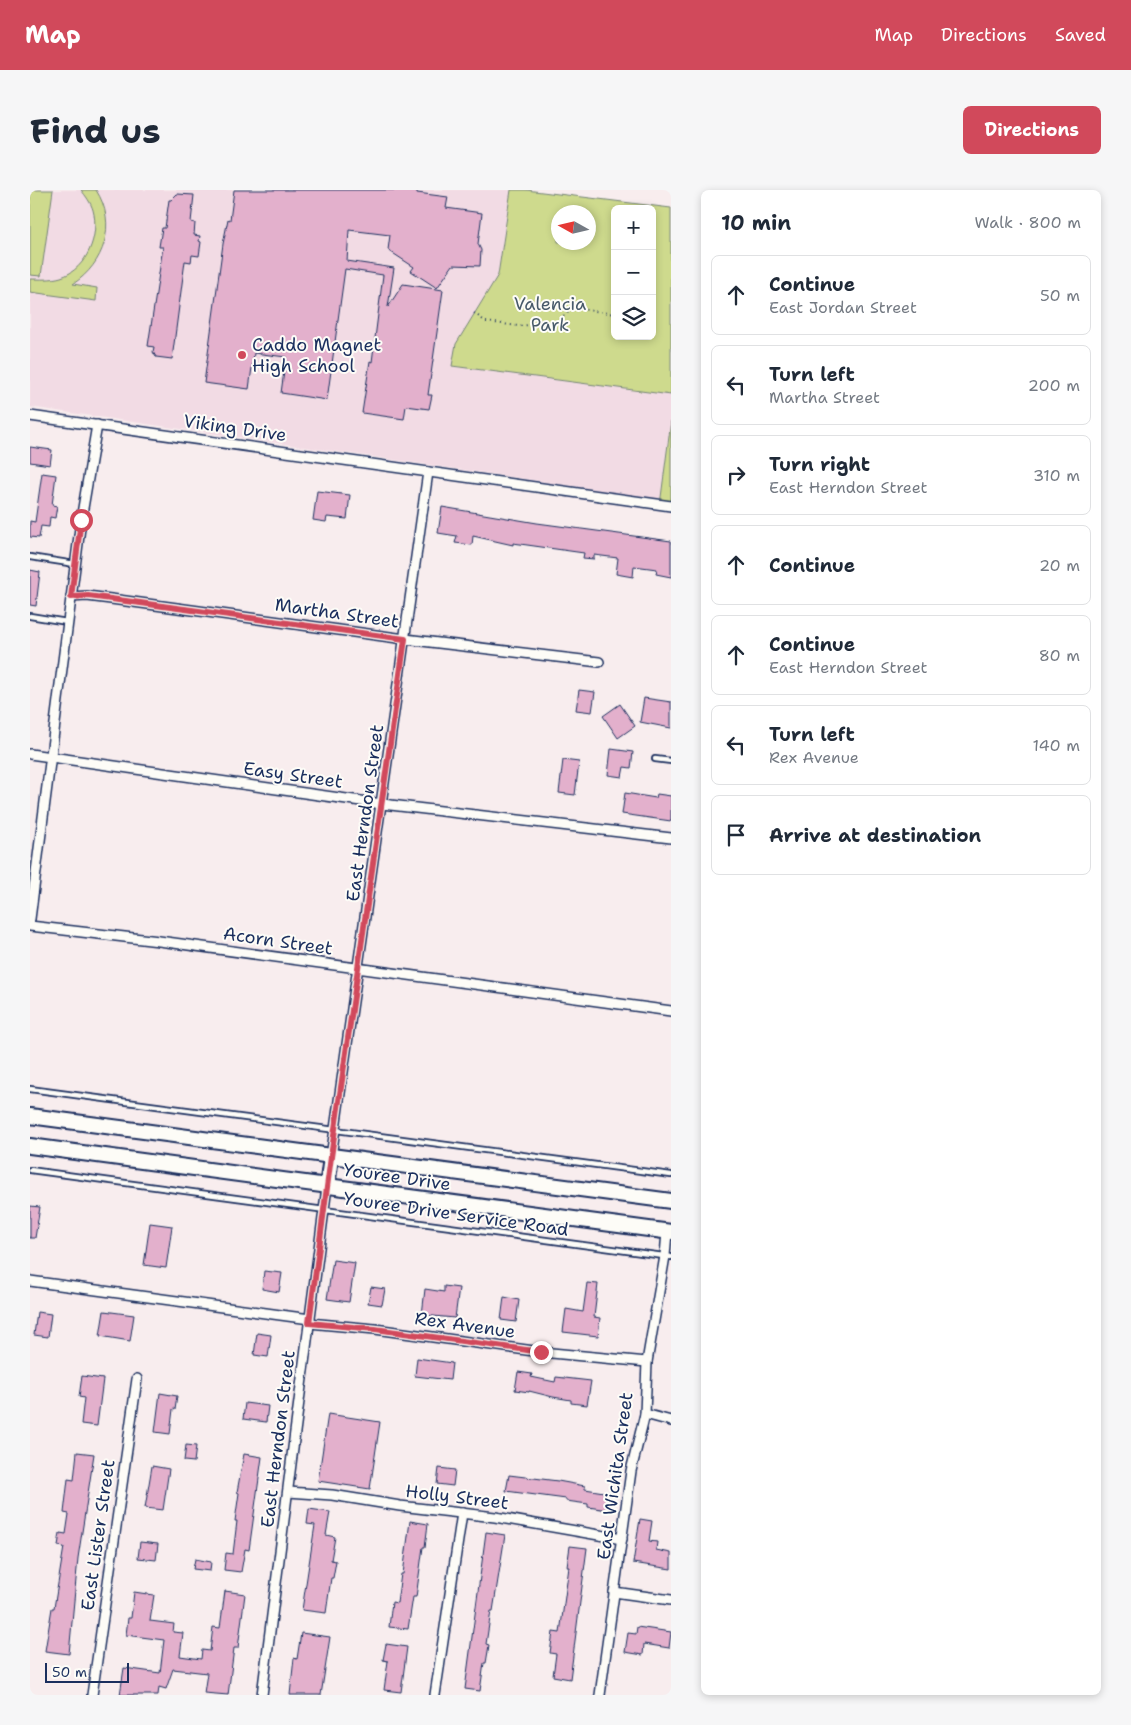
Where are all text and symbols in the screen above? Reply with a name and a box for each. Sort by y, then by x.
text: Map [25,19,81,51]
text: Map [875,23,913,47]
text: Directions [941,23,1027,47]
text: Saved [1055,23,1106,47]
button: Directions [963,106,1101,154]
text: Find us [30,107,161,154]
north arrow [551,205,596,250]
map controls [611,205,656,340]
button: + [611,205,656,250]
text: 10 min [721,209,791,237]
text: Walk · 800 m [975,212,1081,233]
button: − [611,250,656,295]
text: Continue [769,272,855,297]
icon: ahead [722,281,750,309]
text: 50 m [1040,285,1080,306]
park label: Valencia Park [514,292,586,337]
button: layers [611,295,656,340]
text: East Jordan Street [769,297,917,318]
place label: Caddo Magnet High School [252,333,382,378]
marker: Caddo Magnet High School [236,349,248,361]
text: Turn left [769,362,855,387]
icon: left [722,371,750,399]
text: 200 m [1028,375,1080,396]
text: Martha Street [769,387,880,408]
street label: Viking Drive [182,409,288,447]
text: Turn right [769,452,870,477]
icon: right [722,461,750,489]
text: 310 m [1033,465,1080,486]
text: East Herndon Street [769,477,928,498]
route start [70,509,93,532]
icon: ahead [722,551,750,579]
text: Continue [769,553,855,578]
text: 20 m [1039,555,1080,576]
street label: Martha Street [273,592,401,634]
text: Continue [769,632,855,657]
icon: ahead [722,641,750,669]
text: 80 m [1039,645,1080,666]
text: East Herndon Street [769,657,928,678]
text: Turn left [769,722,855,747]
street label: East Herndon Street [341,723,389,903]
icon: left [722,731,750,759]
text: 140 m [1033,735,1080,756]
text: Rex Avenue [769,747,859,768]
street label: Easy Street [242,756,344,794]
icon: arrive [722,821,750,849]
text: Arrive at destination [769,823,981,848]
street label: Acorn Street [222,921,334,961]
street label: Youree Drive [342,1158,452,1196]
street label: Youree Drive Service Road [342,1186,570,1242]
street label: Rex Avenue [413,1306,517,1344]
route end [530,1341,553,1364]
street label: East Herndon Street [255,1349,301,1529]
street label: East Wichita Street [591,1391,639,1561]
street label: East Lister Street [76,1458,120,1612]
street label: Holly Street [404,1479,510,1515]
scale bar [45,1660,129,1683]
text: 50 m [52,1663,87,1681]

